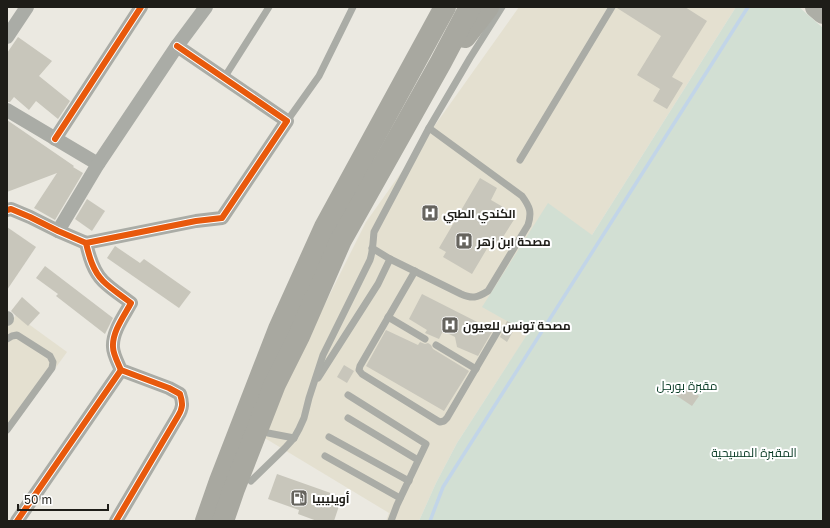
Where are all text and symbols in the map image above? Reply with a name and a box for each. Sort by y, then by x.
hospital icon: الكندي الطبي [420,203,440,223]
place label: الكندي الطبي [443,206,516,224]
hospital icon: مصحة ابن زهر [454,231,474,251]
place label: مصحة ابن زهر [476,234,551,250]
hospital icon: مصحة تونس للعيون [440,315,460,335]
place label: مصحة تونس للعيون [463,318,571,334]
park label: مقبرة بورجل [657,378,717,393]
park label: المقبرة المسيحية [711,445,797,460]
scale bar [18,486,108,512]
fuel station icon: أويليبيا [289,488,309,508]
place label: أويليبيا [312,491,350,507]
text: 50 m [24,492,52,507]

